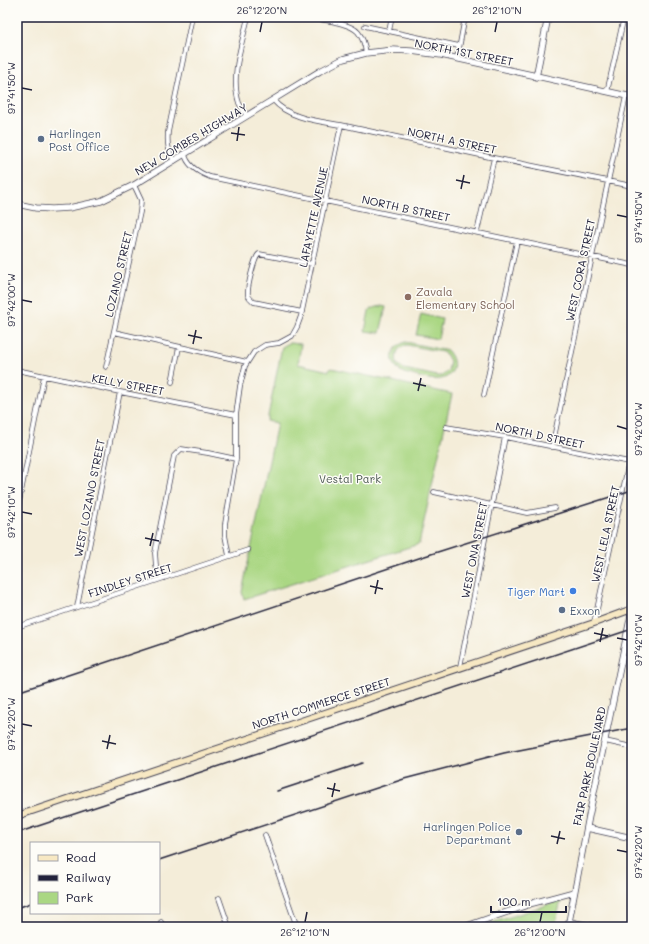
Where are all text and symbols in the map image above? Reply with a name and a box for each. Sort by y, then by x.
text: 26°12'20"N [237,3,287,17]
text: 26°12'10"N [472,3,522,17]
street label: NORTH 1ST STREET [413,35,515,69]
text: 97°41'50"W [4,62,18,114]
street label: NEW COMBES HIGHWAY [132,99,250,179]
street label: NORTH A STREET [406,123,498,157]
place label: Harlingen Post Office [49,126,110,154]
marker: Harlingen Post Office [36,134,46,144]
street label: LAFAYETTE AVENUE [295,165,331,269]
street label: NORTH B STREET [361,191,451,225]
text: 97°41'50"W [631,191,645,243]
street label: WEST CORA STREET [562,217,598,323]
street label: LOZANO STREET [101,229,135,319]
text: 97°42'00"W [4,273,18,327]
place label: Zavala Elementary School [416,284,515,312]
marker: Zavala Elementary School [403,292,413,302]
street label: KELLY STREET [91,370,165,398]
text: 97°42'00"W [631,402,645,456]
street label: NORTH D STREET [494,418,586,452]
street label: WEST LOZANO STREET [70,438,108,558]
park label: Vestal Park [319,471,381,486]
street label: WEST LELA STREET [587,484,623,584]
text: 97°42'10"W [4,486,18,538]
street label: WEST ONA STREET [457,501,491,599]
street label: FINDLEY STREET [86,559,174,601]
place label: Tiger Mart [507,584,565,599]
marker: Tiger Mart [568,586,578,596]
place label: Exxon [570,603,600,618]
marker: Exxon [557,605,567,615]
text: 97°42'10"W [631,614,645,666]
street label: NORTH COMMERCE STREET [250,674,392,732]
text: 97°42'20"W [4,697,18,751]
street label: FAIR PARK BOULEVARD [569,705,609,827]
place label: Harlingen Police Departmant [423,819,511,847]
text: 97°42'20"W [631,825,645,879]
marker: Harlingen Police Departmant [514,827,524,837]
legend [30,842,160,914]
text: Road [66,849,96,865]
text: Railway [66,869,111,885]
scale bar [491,888,566,914]
text: Park [66,889,93,905]
text: 100 m [497,893,531,909]
text: 26°12'10"N [280,925,330,939]
text: 26°12'00"N [515,925,565,939]

